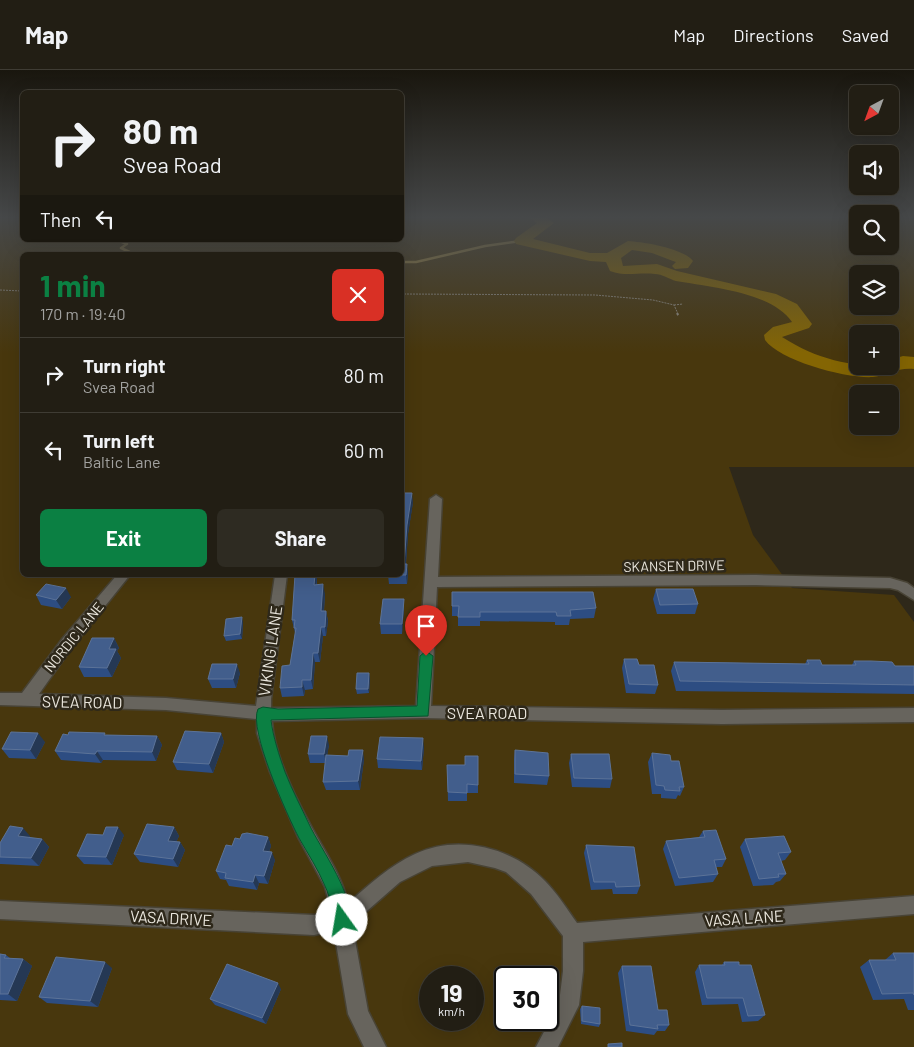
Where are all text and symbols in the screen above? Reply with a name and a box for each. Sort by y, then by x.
text: Map [25,20,68,49]
text: Map [673,24,705,46]
text: Directions [733,24,814,46]
text: Saved [842,24,889,46]
north arrow [849,85,899,135]
map controls [849,85,899,435]
text: 80 m [123,109,198,151]
icon: right [40,110,105,175]
button: sound [849,145,899,195]
text: Svea Road [123,151,222,177]
icon: left [91,205,119,233]
button: search [849,205,899,255]
text: Then [40,208,81,231]
button: layers [849,265,899,315]
text: 1 min [40,267,106,303]
button: close [332,269,384,321]
text: 170 m · 19:40 [40,304,126,323]
button: + [849,325,899,375]
text: Turn right [83,354,165,377]
icon: right [40,361,68,389]
text: 80 m [344,364,384,387]
text: Svea Road [83,377,155,396]
button: − [849,385,899,435]
text: Turn left [83,429,154,452]
icon: left [40,436,68,464]
text: 60 m [344,439,384,462]
text: Baltic Lane [83,452,161,471]
button: Exit [40,509,207,567]
button: Share [217,509,384,567]
street label: SKANSEN DRIVE [623,556,725,575]
street label: NORDIC LANE [40,598,107,675]
street label: VIKING LANE [254,605,285,697]
pin [405,605,447,656]
icon: arrive [412,612,440,640]
street label: SVEA ROAD [42,691,122,712]
street label: SVEA ROAD [447,703,527,722]
position arrow [315,893,367,945]
street label: VASA LANE [704,905,784,930]
street label: VASA DRIVE [130,906,212,929]
speed limit sign: 30 [494,966,559,1031]
text: 19 [440,977,463,1007]
text: km/h [438,1004,465,1018]

